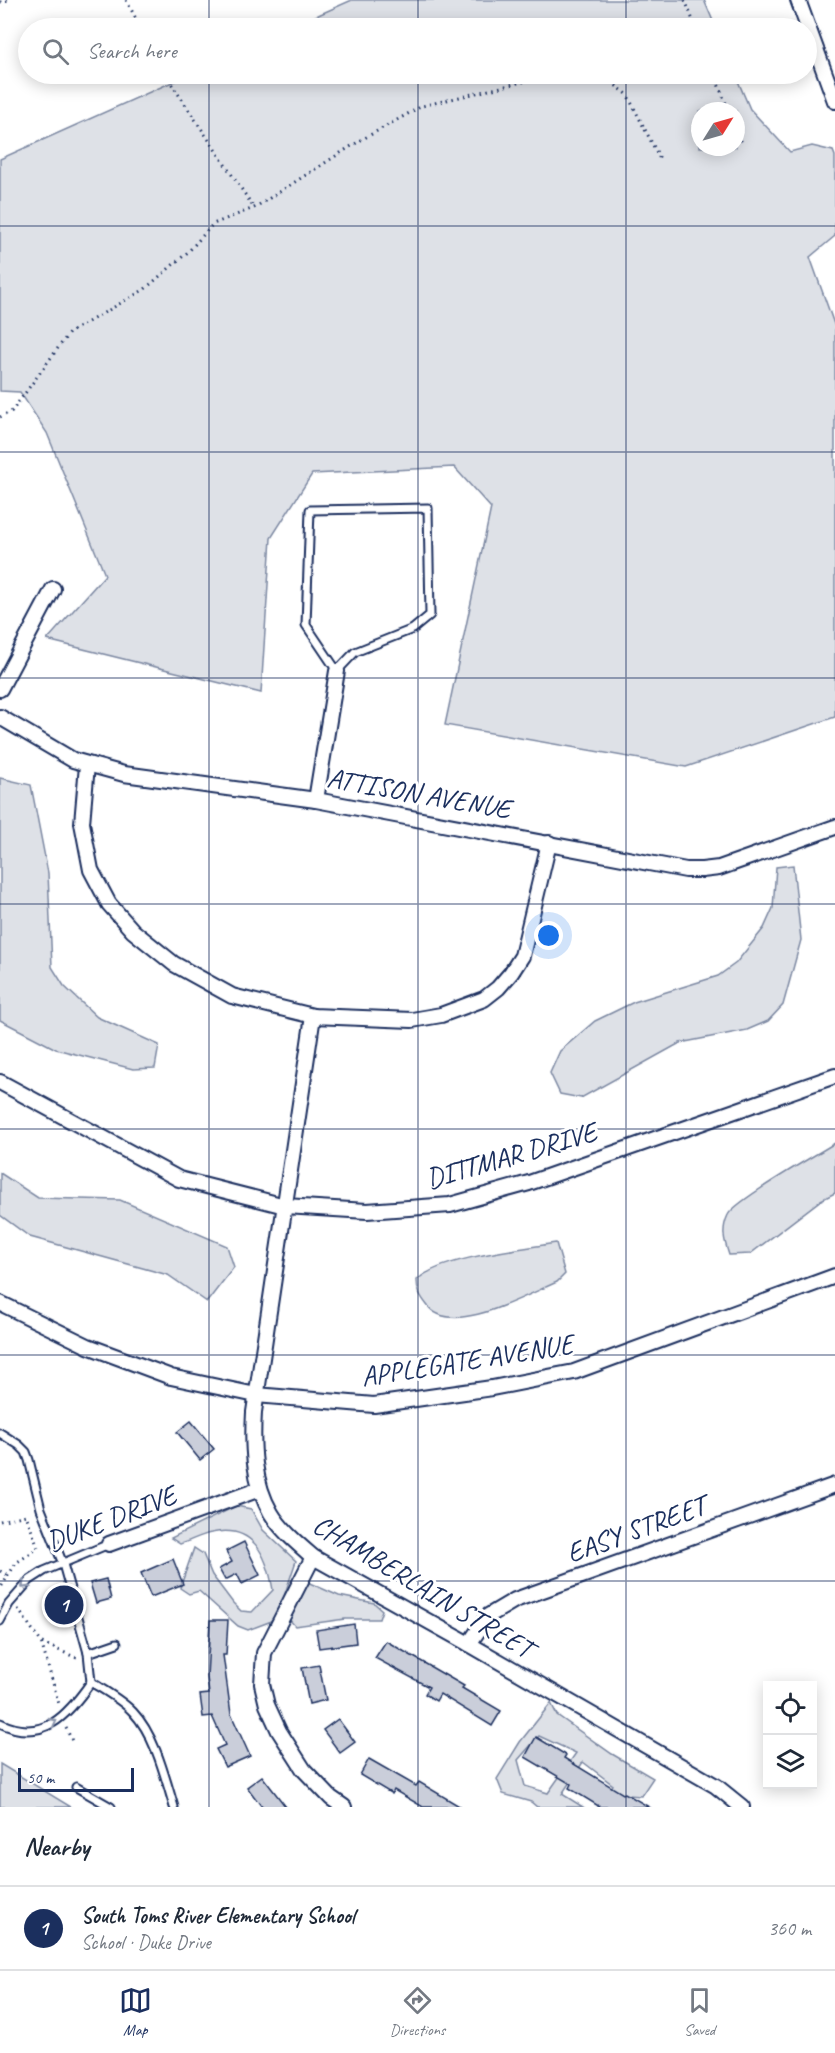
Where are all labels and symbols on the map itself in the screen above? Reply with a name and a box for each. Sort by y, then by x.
north arrow [691,102,745,156]
street label: ATTISON AVENUE [325,760,516,827]
your location [534,921,563,950]
street label: DITTMAR DRIVE [422,1113,603,1196]
street label: APPLEGATE AVENUE [359,1325,579,1394]
street label: DUKE DRIVE [41,1476,184,1559]
street label: EASY STREET [562,1485,717,1570]
street label: CHAMBERLAIN STREET [307,1507,545,1669]
one-way arrow [22,1578,32,1589]
pin: 1 [44,1582,84,1628]
one-way arrow [47,1718,57,1729]
scale bar [18,1765,134,1792]

